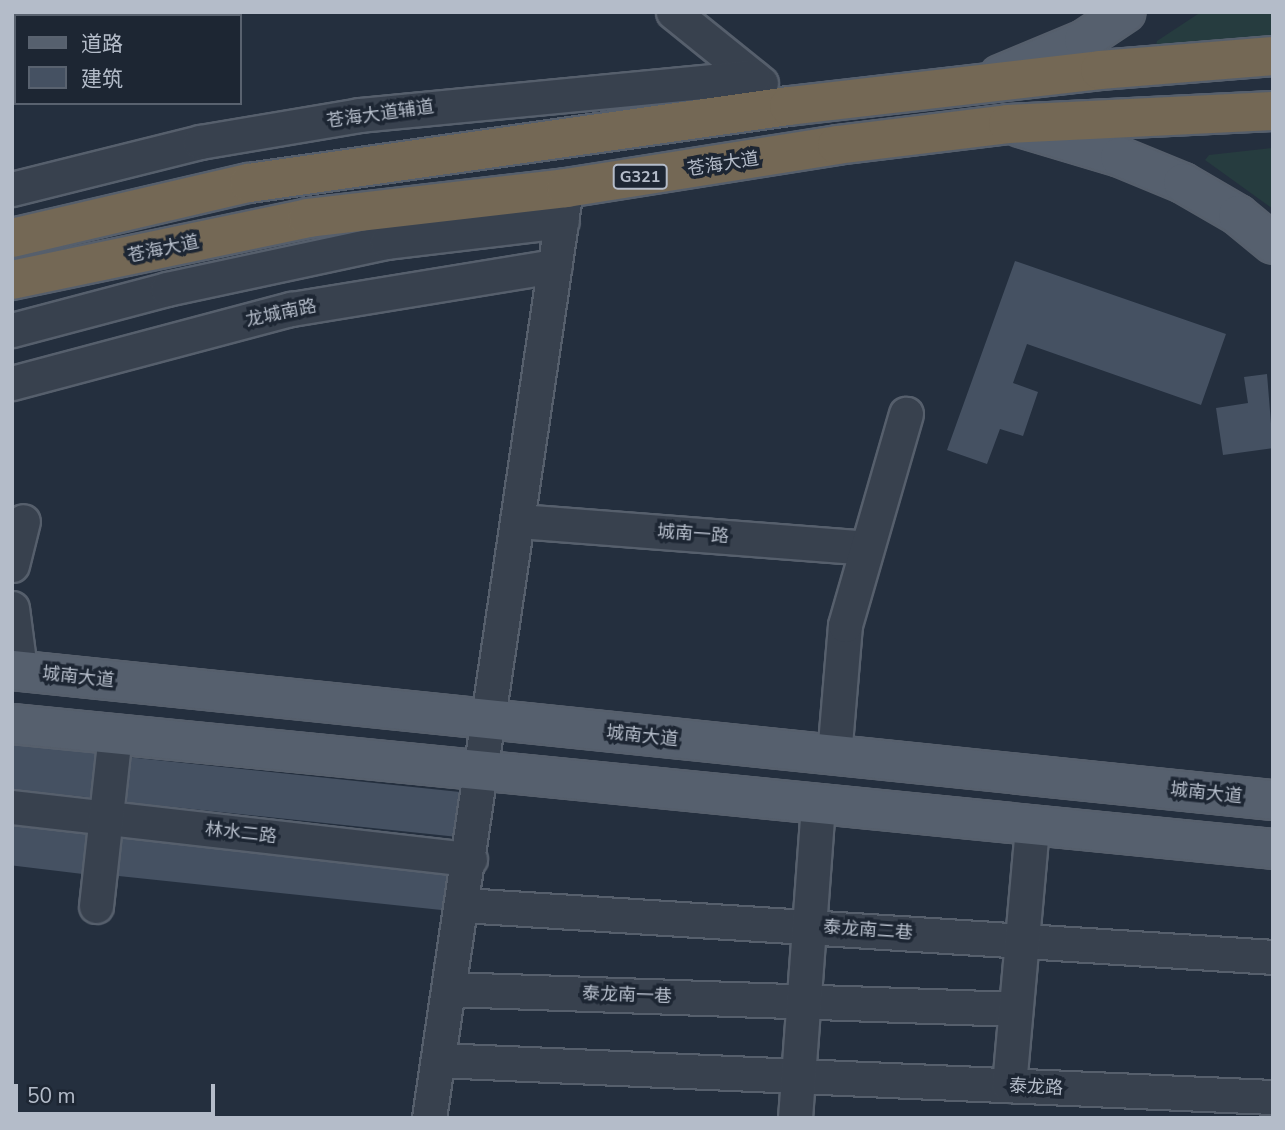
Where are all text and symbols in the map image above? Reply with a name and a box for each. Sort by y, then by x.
legend [14,14,242,105]
text: 道路 [81,30,123,58]
text: 建筑 [81,65,123,93]
street label: 苍海大道辅道 [325,96,435,132]
street label: 苍海大道 [686,148,760,180]
road number: G321 [612,164,668,190]
street label: 苍海大道 [126,231,200,267]
street label: 龙城南路 [244,295,318,331]
street label: 城南一路 [656,521,730,547]
street label: 城南大道 [41,662,115,692]
street label: 城南大道 [605,721,679,751]
street label: 城南大道 [1169,778,1243,808]
street label: 林水二路 [204,818,278,848]
street label: 泰龙南二巷 [822,916,914,944]
street label: 泰龙南一巷 [582,983,672,1007]
scale bar [18,1070,219,1114]
street label: 泰龙路 [1008,1075,1064,1099]
text: 50 m [27,1082,76,1110]

